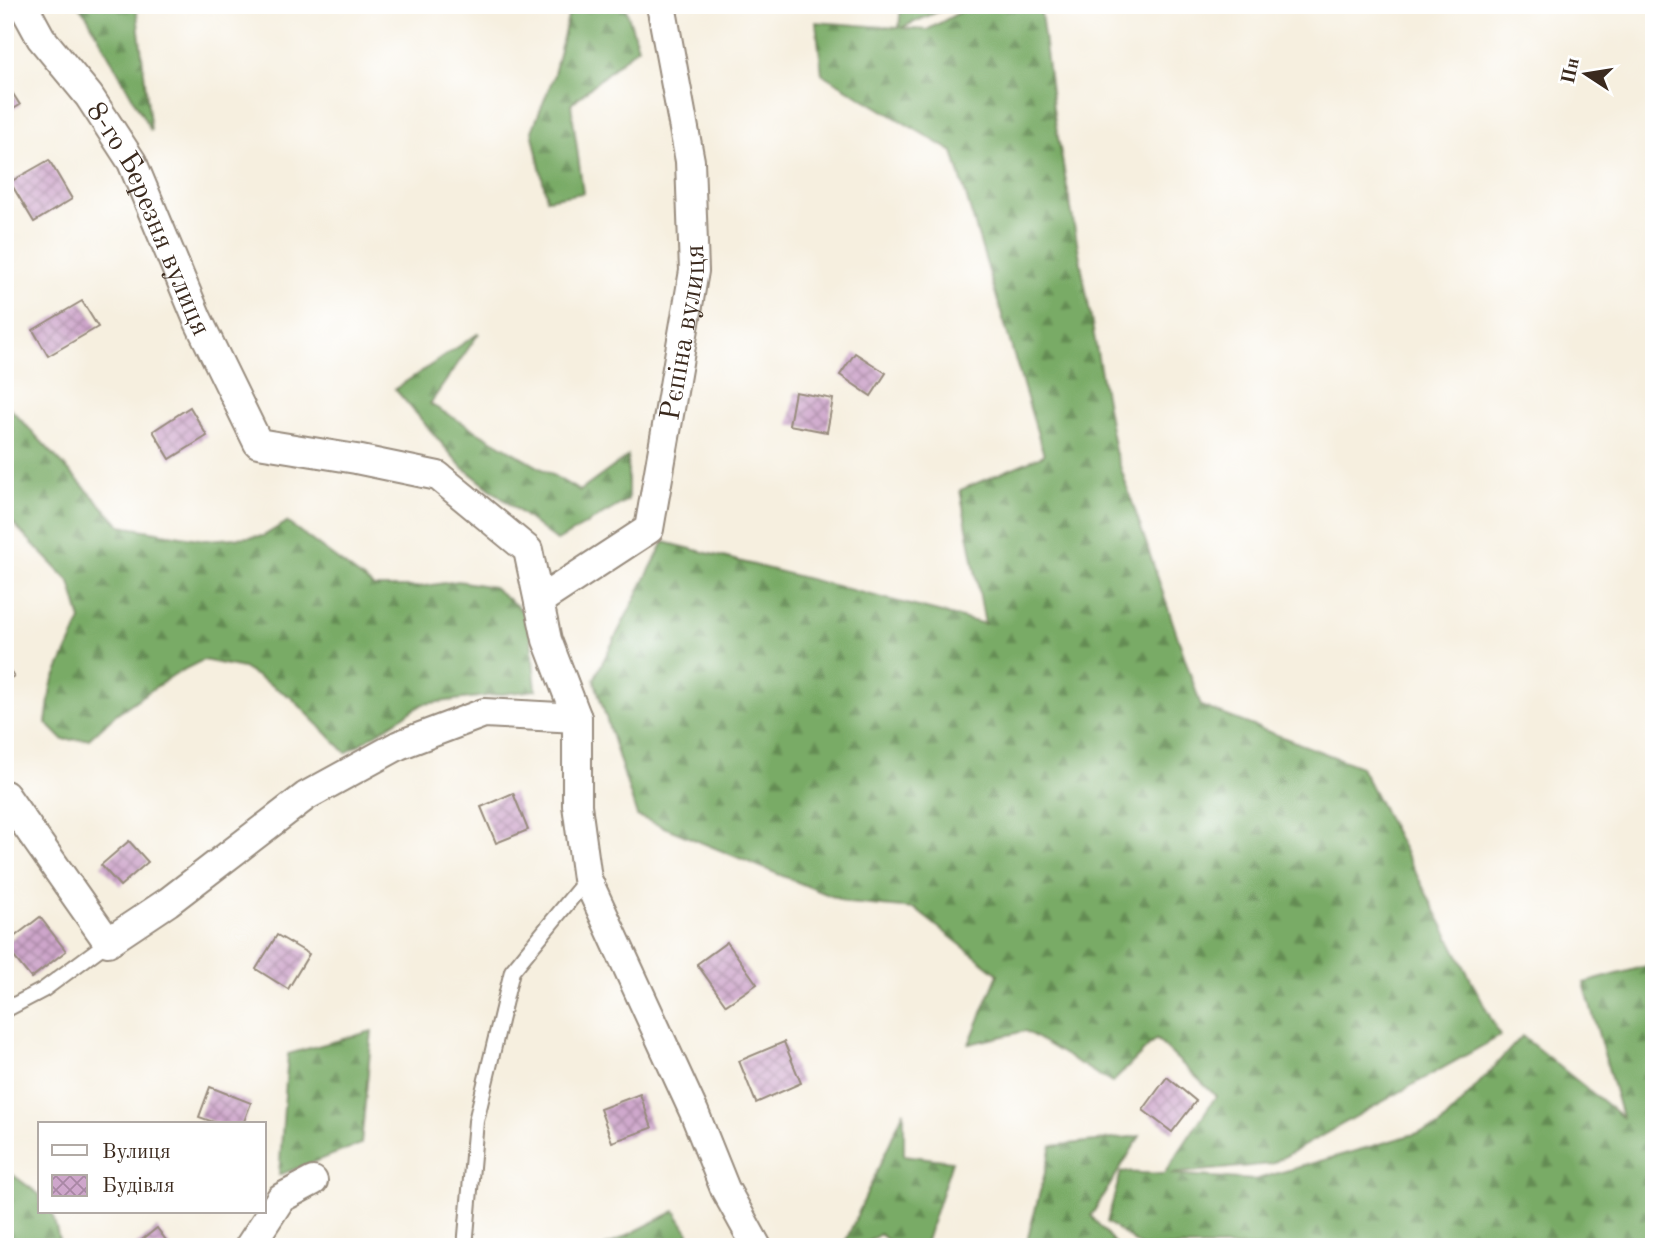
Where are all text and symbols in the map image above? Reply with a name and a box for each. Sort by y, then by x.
north arrow [1550,38,1620,108]
text: Пн [1560,56,1584,86]
street label: 8-го Березня вулиця [80,98,214,341]
street label: Рєпіна вулиця [657,244,711,423]
legend [38,1122,266,1214]
text: Вулиця [102,1142,171,1163]
text: Будівля [102,1176,175,1197]

